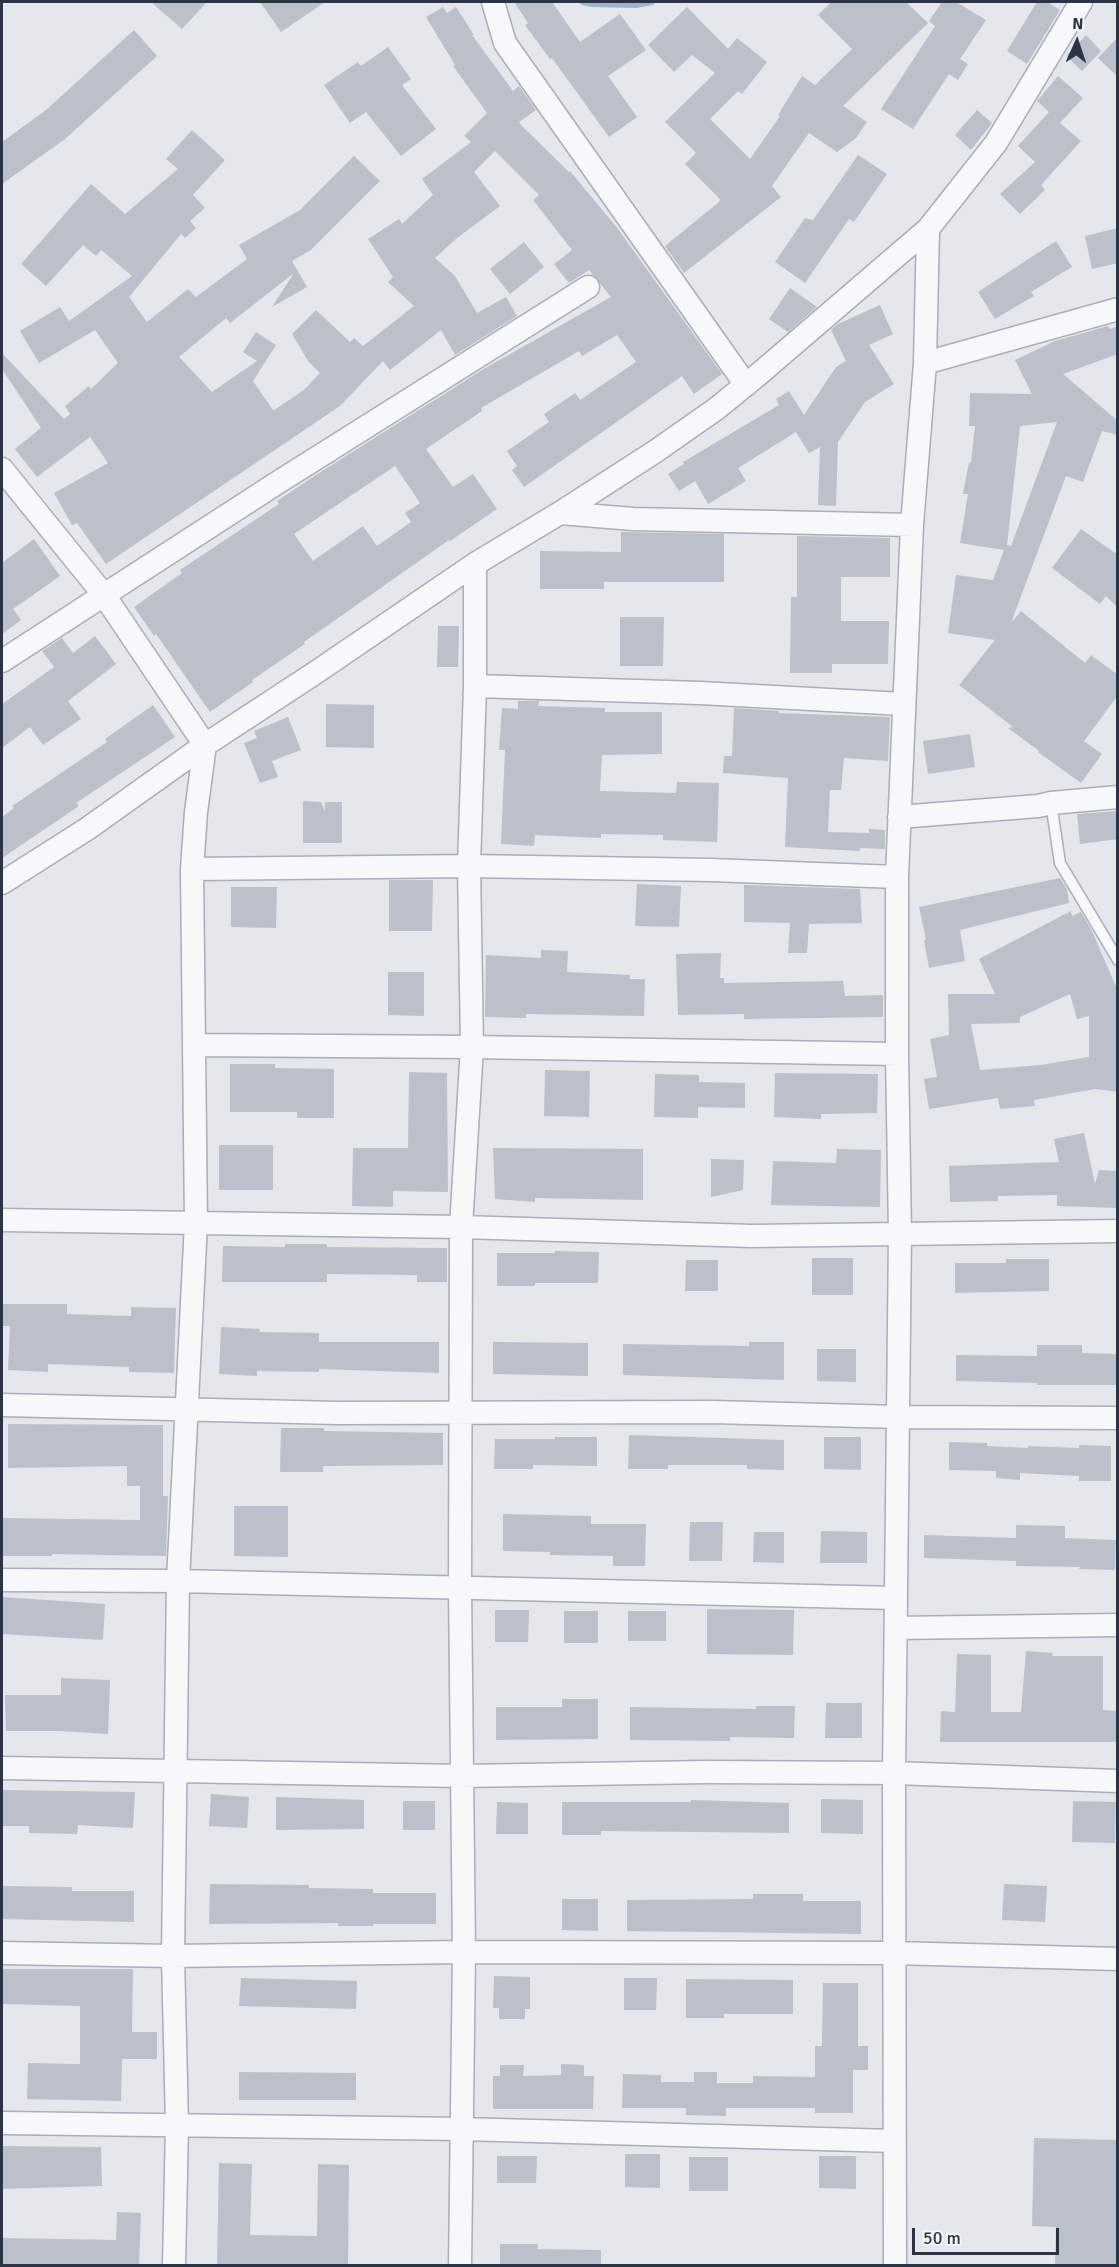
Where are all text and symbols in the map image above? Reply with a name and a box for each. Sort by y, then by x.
north arrow [1047,12,1107,72]
text: N [1072,14,1084,34]
scale bar [915,2216,1062,2254]
text: 50 m [923,2227,961,2249]

